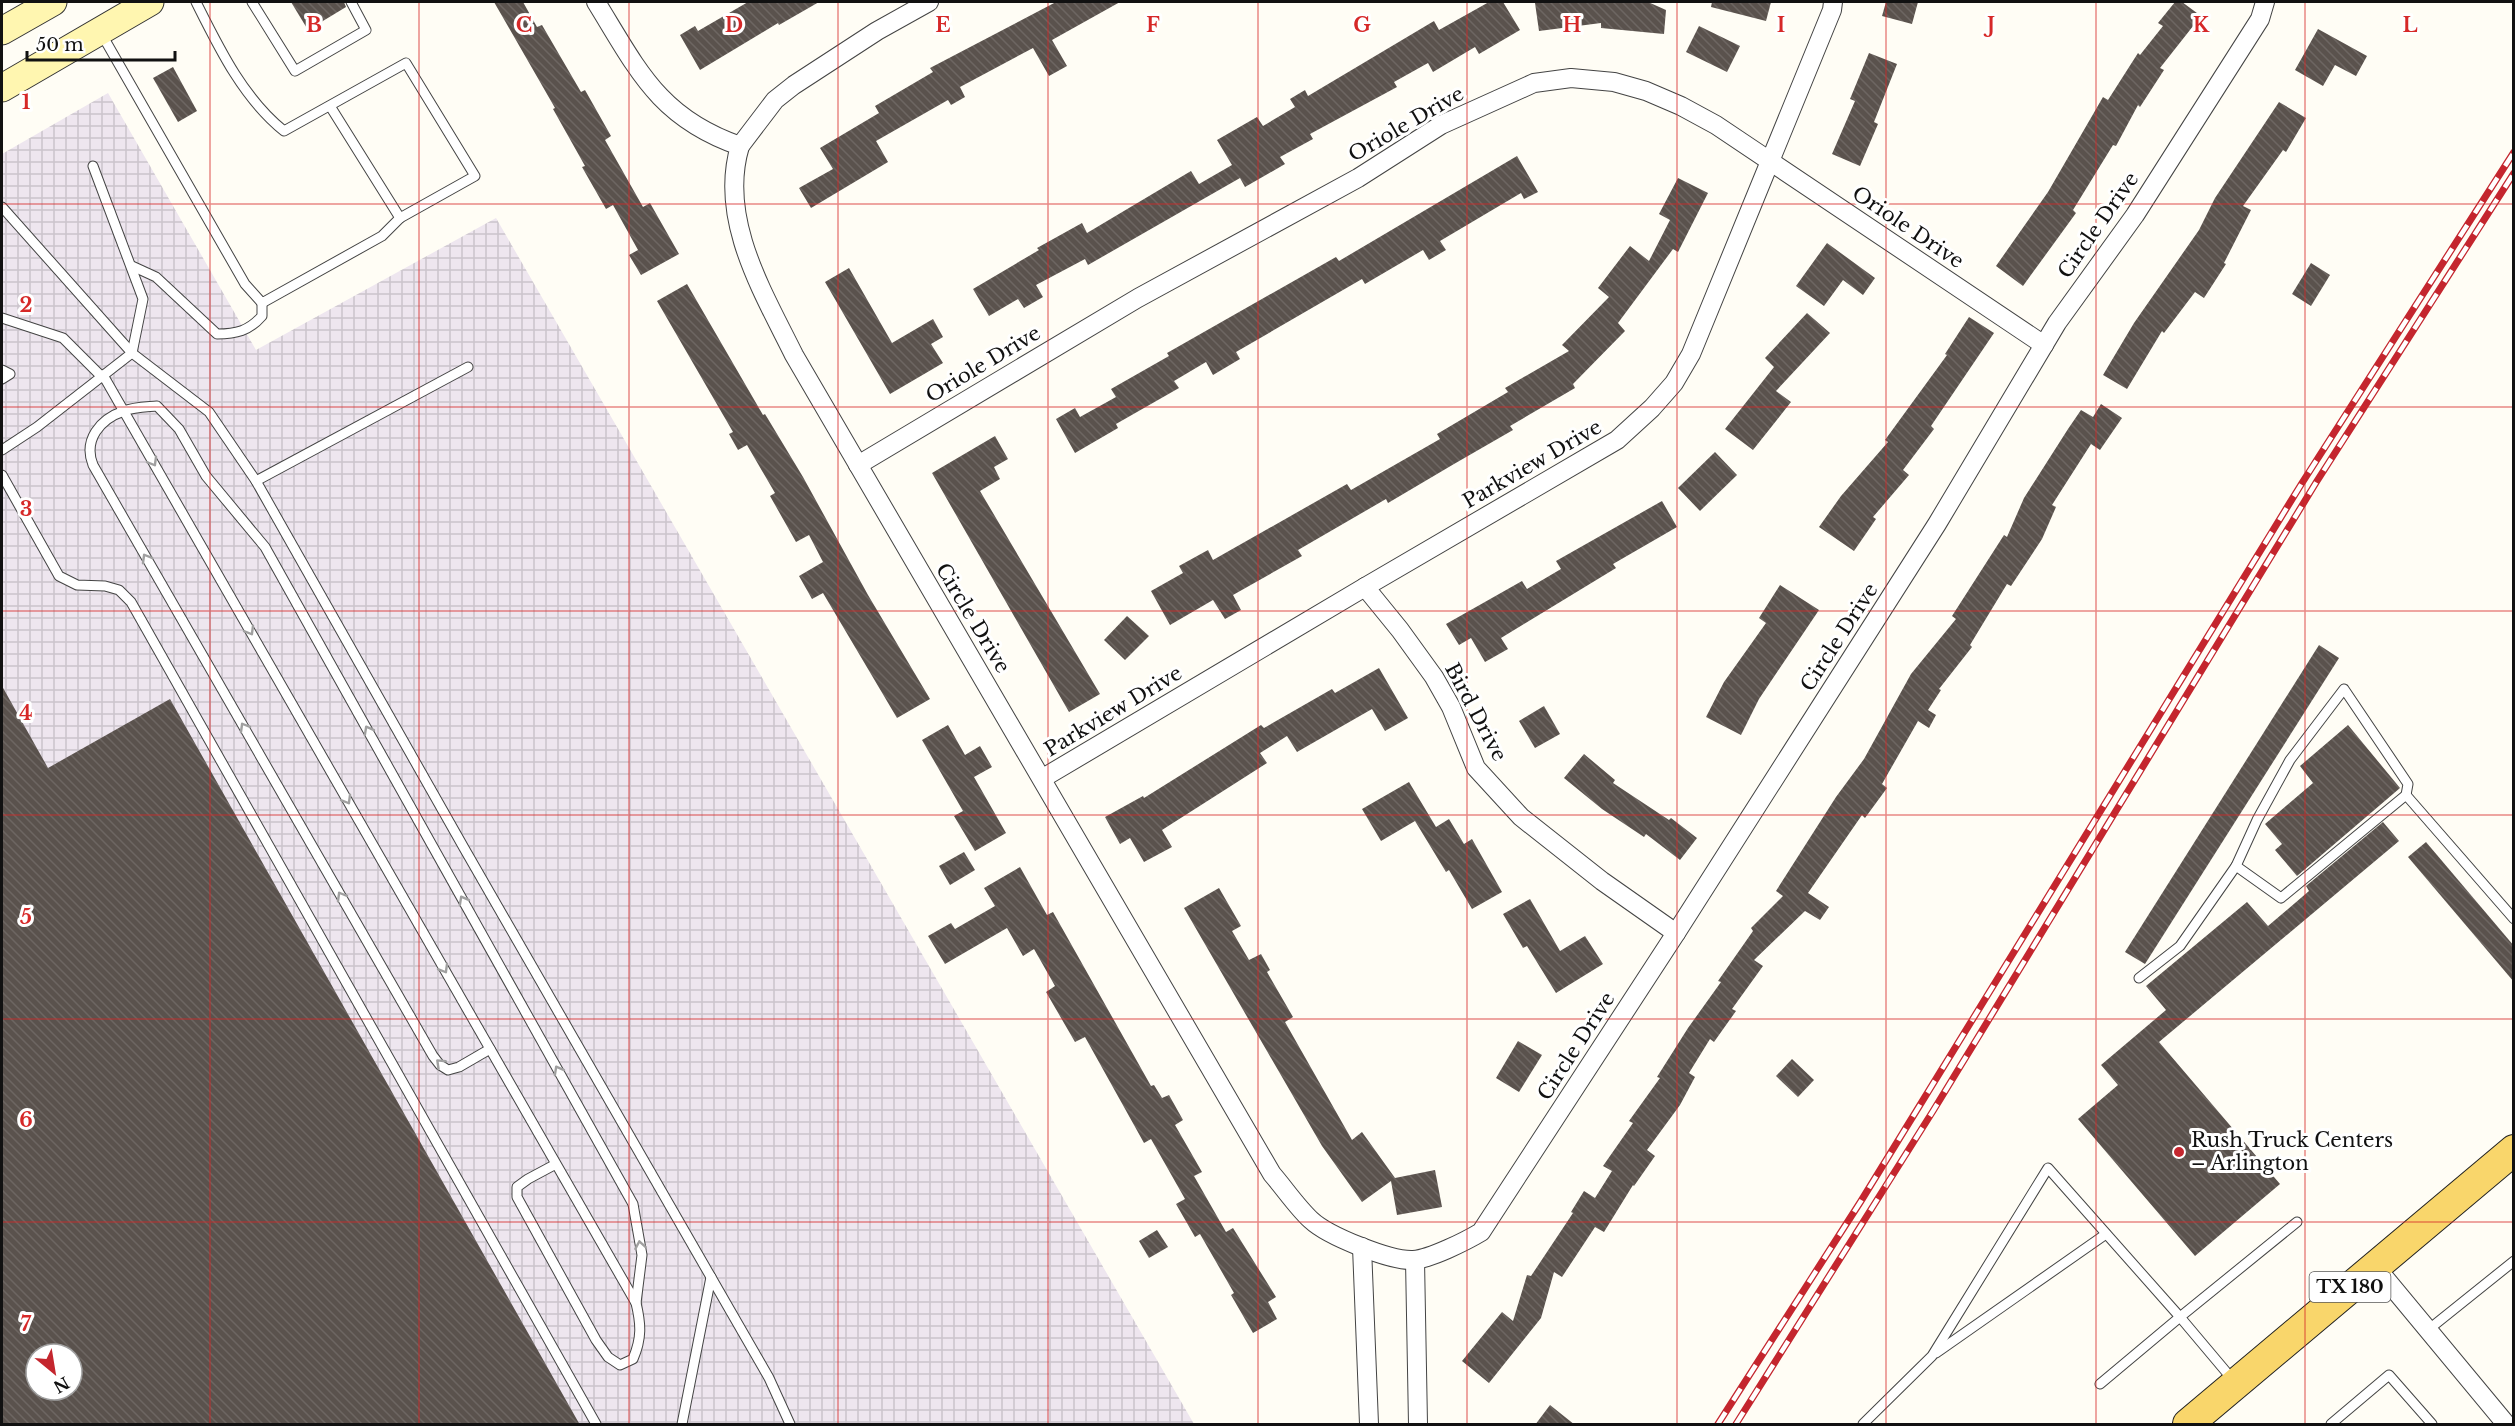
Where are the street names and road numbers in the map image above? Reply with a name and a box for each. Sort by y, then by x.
street label: Oriole Drive [1344,81,1468,167]
street label: Circle Drive [2053,167,2143,283]
street label: Oriole Drive [1848,181,1968,273]
street label: Oriole Drive [921,320,1045,408]
street label: Parkview Drive [1458,415,1606,513]
street label: Circle Drive [931,559,1015,677]
street label: Circle Drive [1795,579,1883,695]
street label: Bird Drive [1440,659,1512,765]
street label: Parkview Drive [1040,661,1186,761]
street label: Circle Drive [1532,988,1620,1104]
road number: TX 180 [2310,1272,2390,1302]

